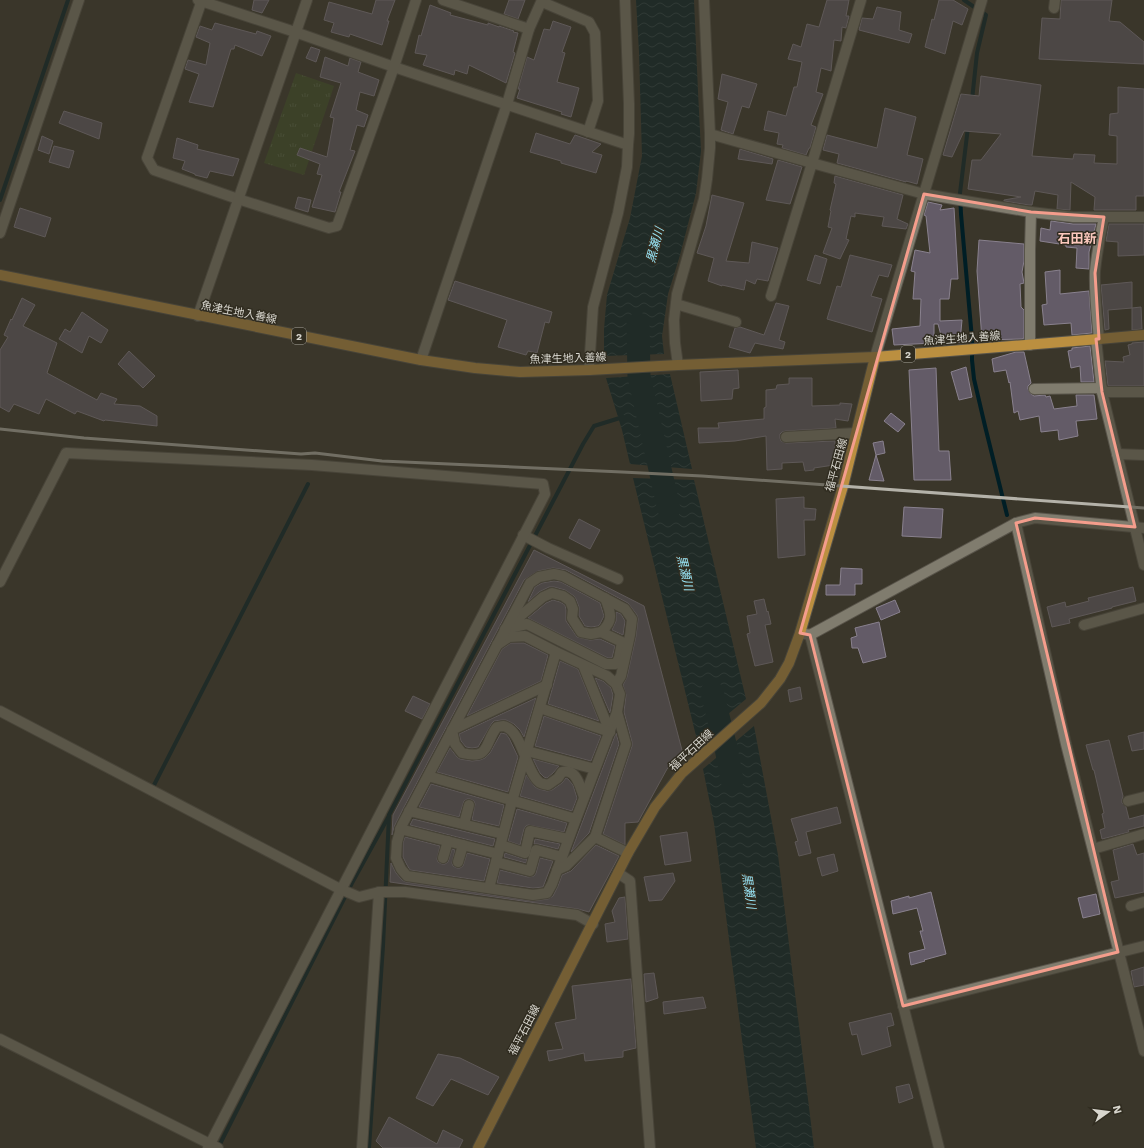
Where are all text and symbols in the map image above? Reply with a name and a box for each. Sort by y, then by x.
water label: 黒瀬川 [644,224,667,264]
district label: 石田新 [1057,231,1097,246]
street label: 魚津生地入善線 [200,299,278,326]
road number: 2 [292,328,306,344]
street label: 魚津生地入善線 [923,329,1001,348]
road number: 2 [901,346,915,362]
street label: 魚津生地入善線 [529,351,607,366]
street label: 福平石田線 [823,437,850,493]
water label: 黒瀬川 [674,554,696,594]
street label: 福平石田線 [667,727,716,774]
water label: 黒瀬川 [740,872,759,912]
street label: 福平石田線 [506,1003,543,1058]
north arrow [1088,1092,1128,1132]
text: N [1110,1104,1125,1115]

